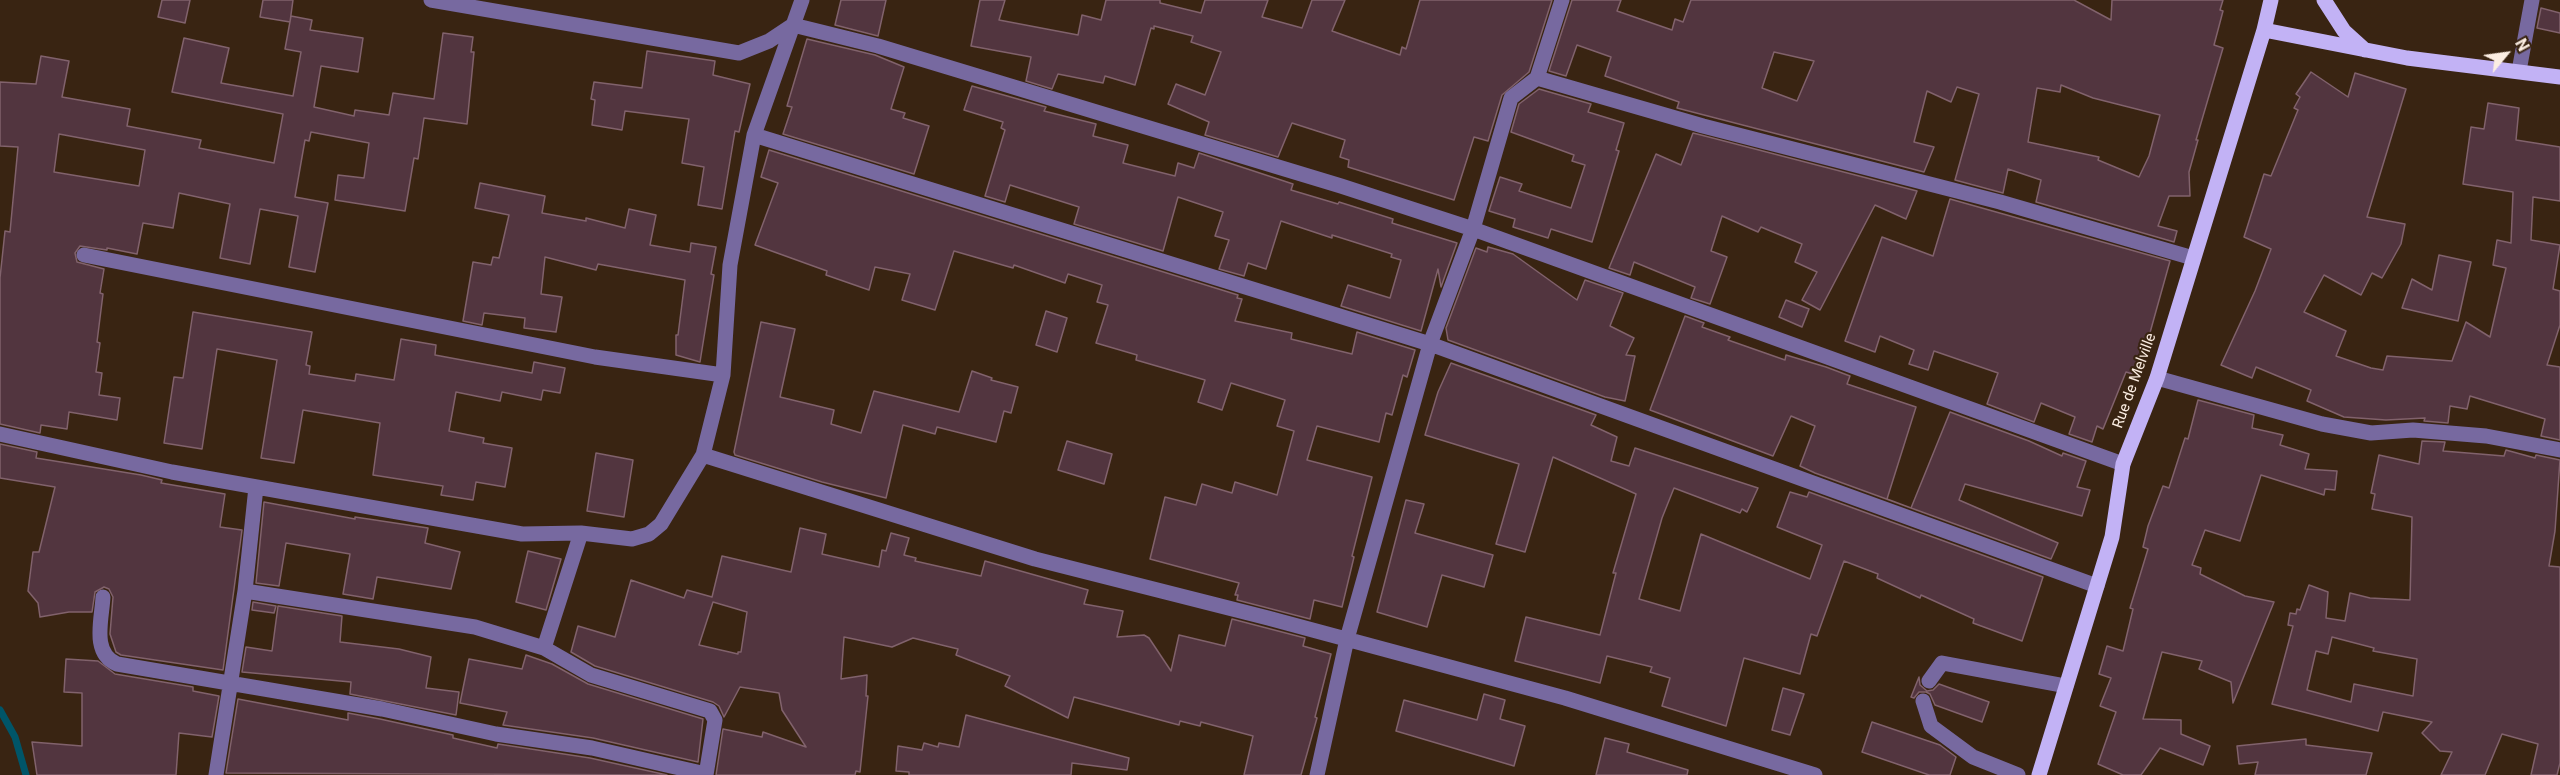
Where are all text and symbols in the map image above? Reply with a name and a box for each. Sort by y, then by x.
north arrow [2476,24,2536,84]
text: N [2511,35,2533,55]
street label: Rue de Melville [2109,331,2161,431]

